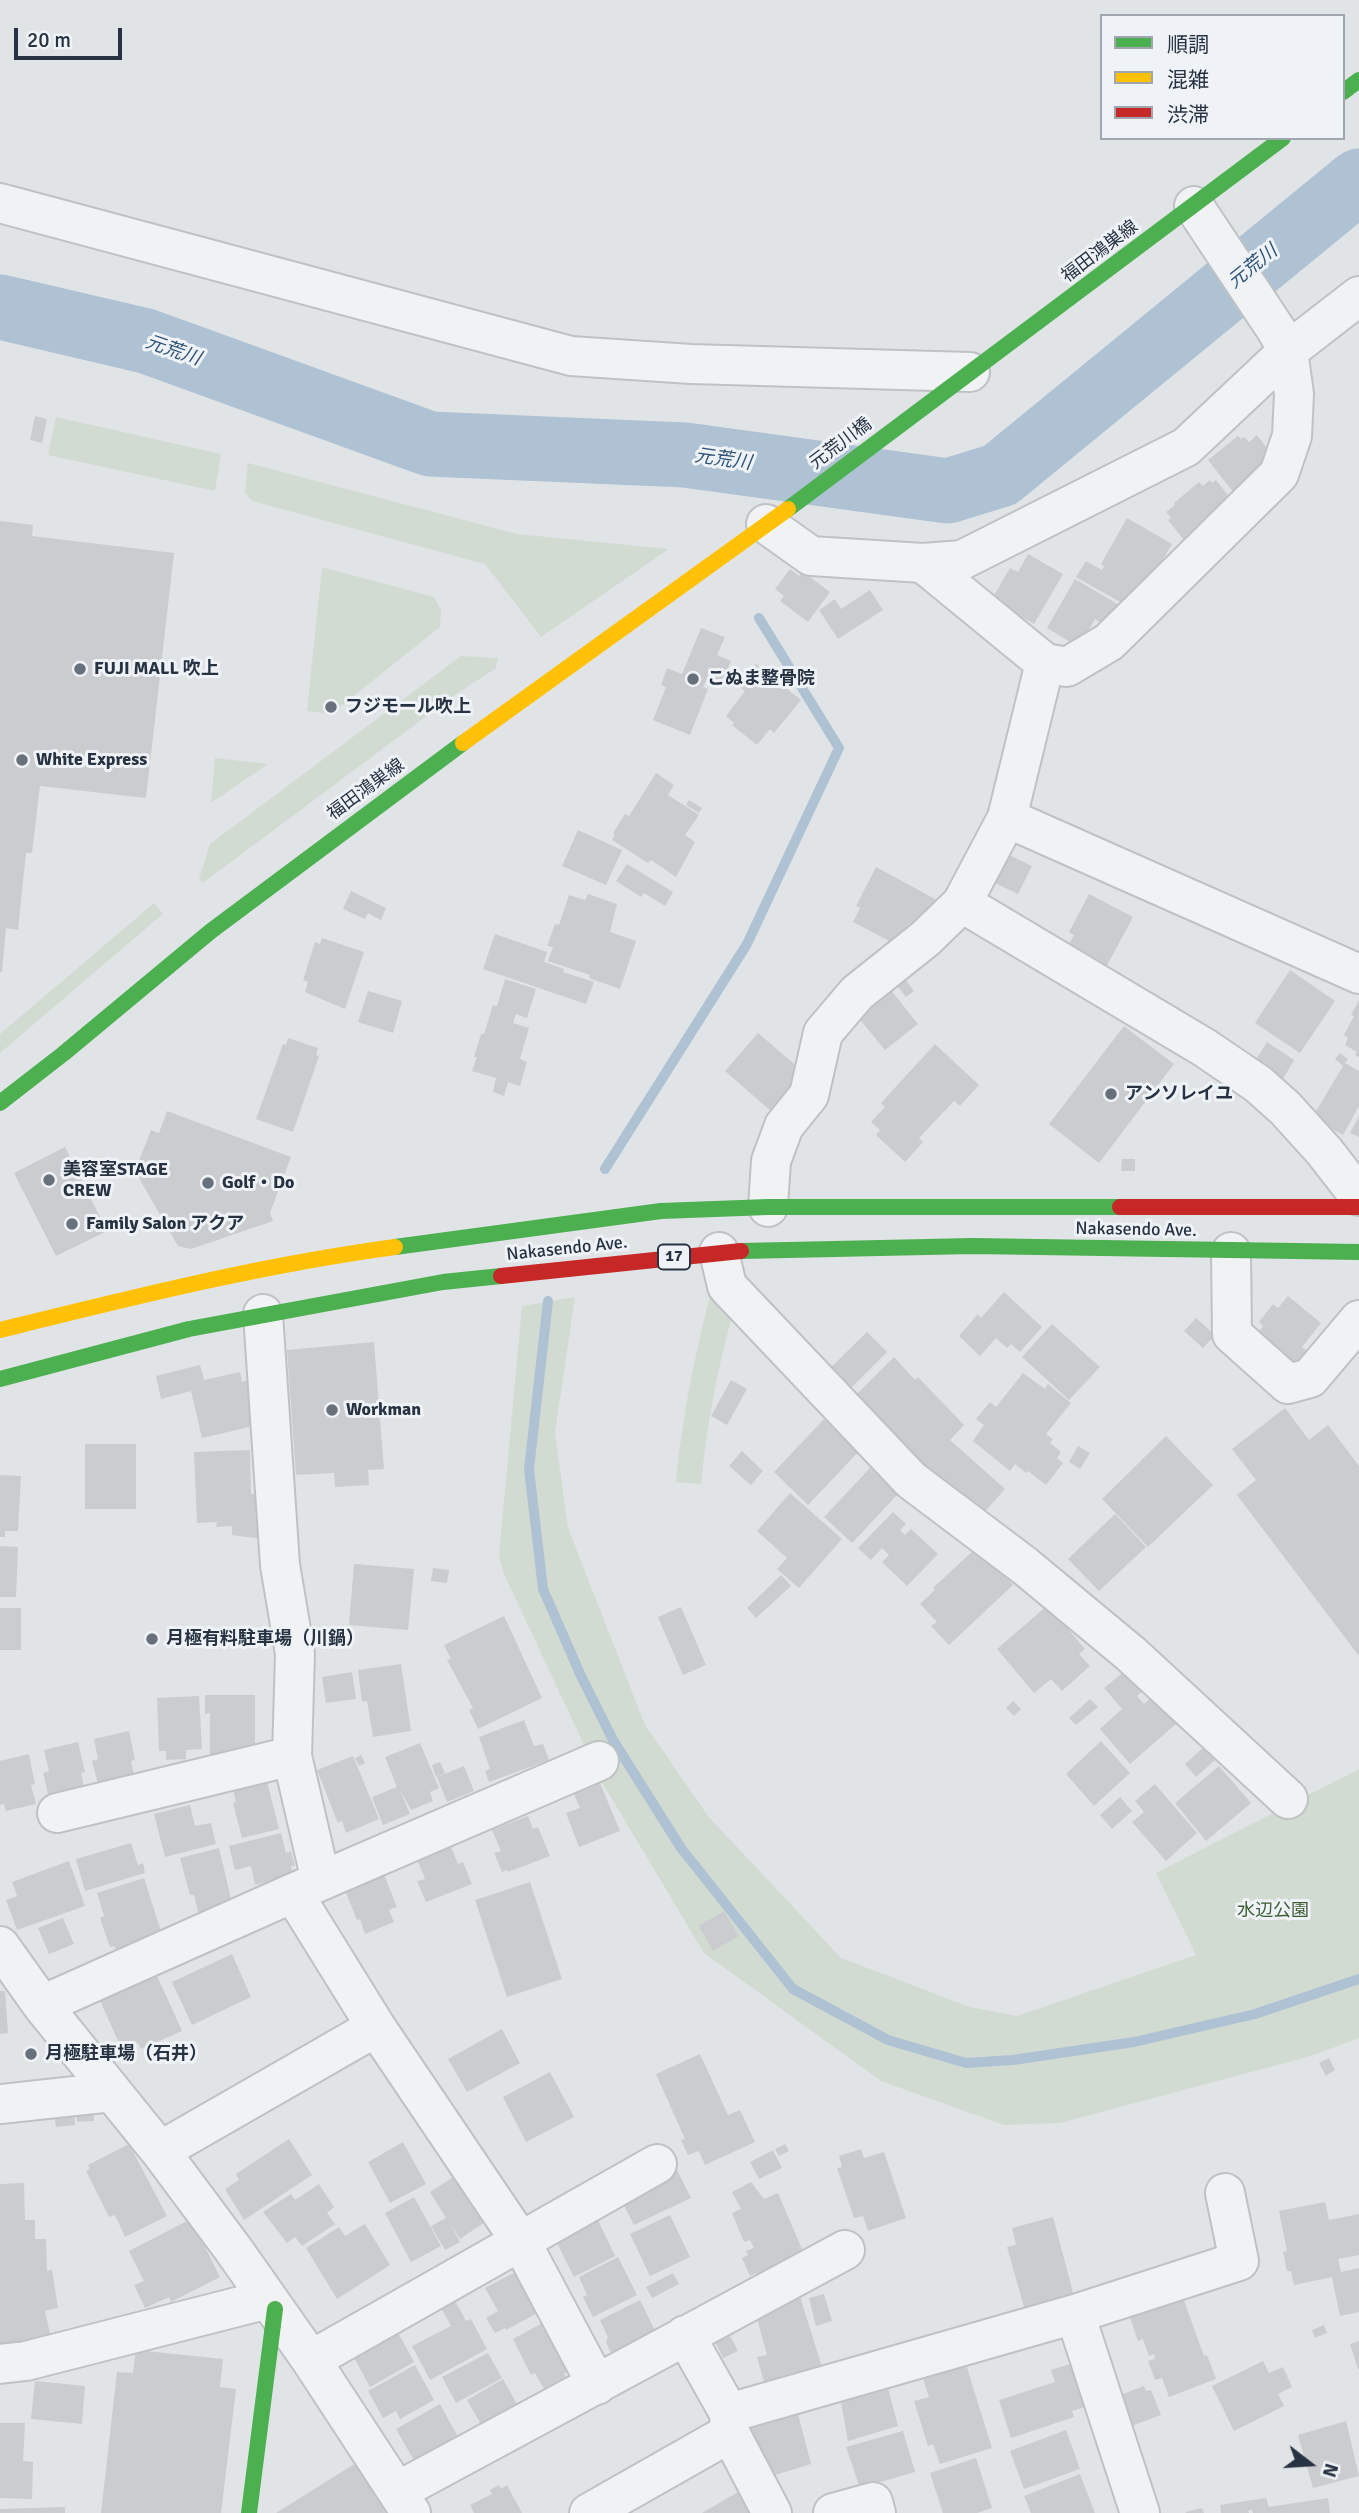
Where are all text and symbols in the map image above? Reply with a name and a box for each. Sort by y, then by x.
scale bar [18,14,126,58]
legend [1100,14,1345,140]
text: 20 m [27,27,71,53]
text: 順調 [1167,32,1209,58]
text: 混雑 [1167,67,1209,93]
text: 渋滞 [1167,102,1209,128]
street label: 福田鴻巣線 [1058,216,1142,288]
water label: 元荒川 [1224,240,1282,294]
water label: 元荒川 [142,331,204,371]
street label: 元荒川橋 [806,414,876,474]
water label: 元荒川 [693,445,753,475]
place label: FUJI MALL 吹上 [94,658,219,680]
marker: FUJI MALL 吹上 [72,661,88,677]
place label: こぬま整骨院 [707,668,815,690]
marker: こぬま整骨院 [685,671,701,687]
place label: フジモール吹上 [345,696,471,718]
marker: フジモール吹上 [323,699,339,715]
place label: White Express [36,749,147,771]
marker: White Express [14,752,30,768]
street label: 福田鴻巣線 [323,755,409,825]
place label: アンソレイユ [1125,1083,1233,1105]
marker: アンソレイユ [1103,1086,1119,1102]
place label: 美容室STAGE CREW [63,1159,168,1202]
marker: 美容室STAGE CREW [41,1172,57,1188]
place label: Golf・Do [222,1172,295,1194]
marker: Golf・Do [200,1175,216,1191]
place label: Family Salon アクア [86,1213,244,1235]
marker: Family Salon アクア [64,1216,80,1232]
street label: Nakasendo Ave. [1075,1218,1197,1242]
street label: Nakasendo Ave. [505,1232,629,1266]
road number: 17 [658,1245,690,1270]
place label: Workman [346,1399,421,1421]
marker: Workman [324,1402,340,1418]
place label: 月極有料駐車場（川鍋） [166,1628,364,1650]
marker: 月極有料駐車場（川鍋） [144,1631,160,1647]
park label: 水辺公園 [1237,1900,1309,1922]
place label: 月極駐車場（石井） [45,2043,207,2065]
marker: 月極駐車場（石井） [23,2046,39,2062]
north arrow [1275,2429,1345,2499]
text: N [1317,2460,1343,2480]

